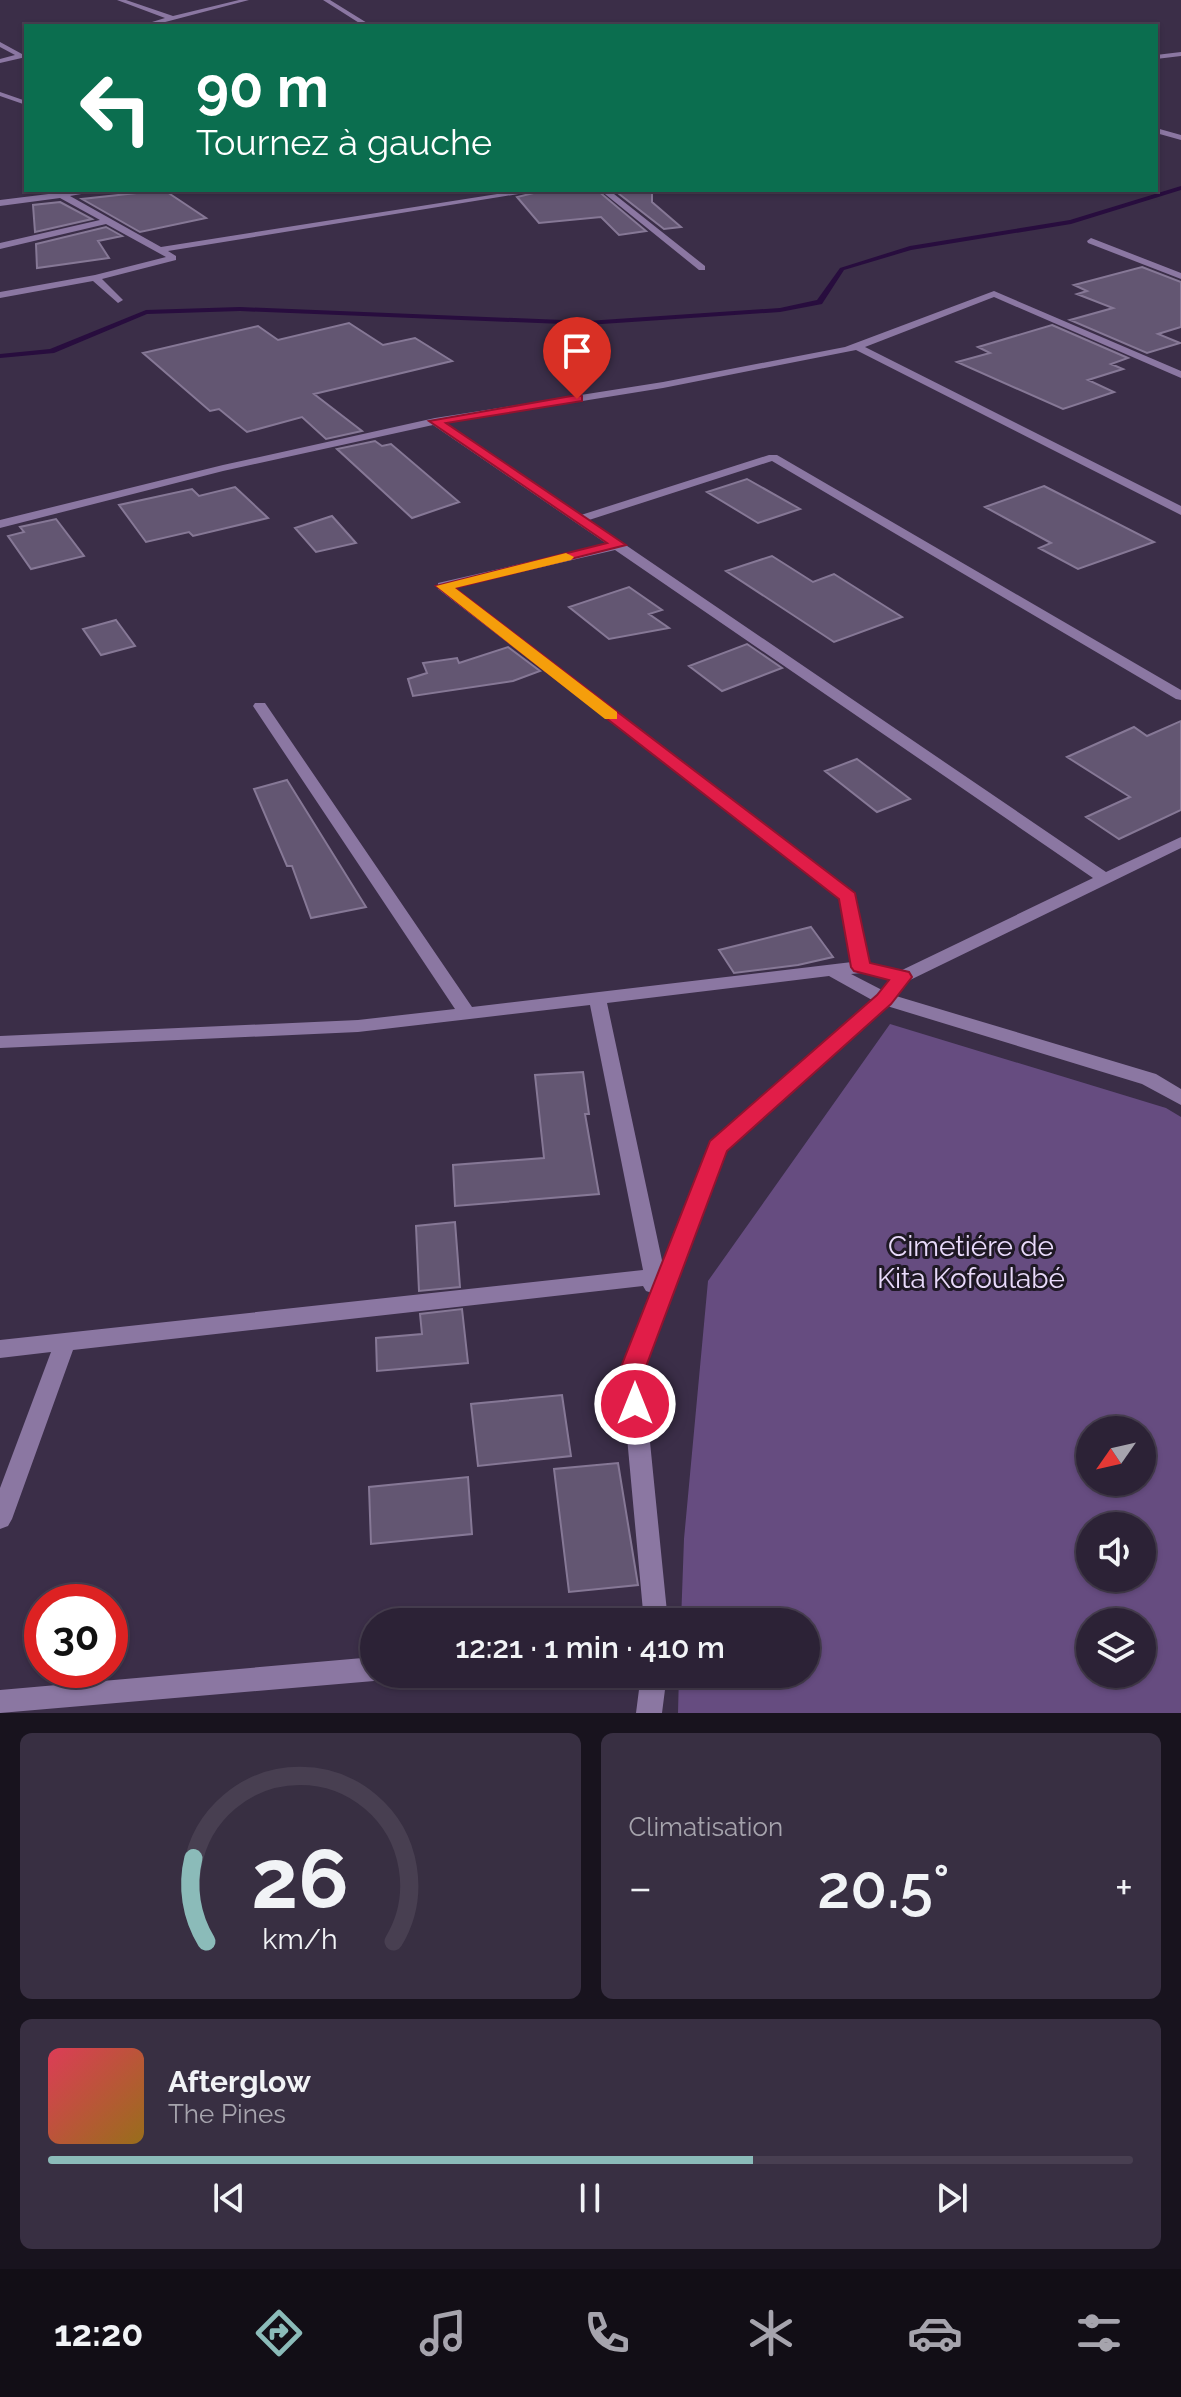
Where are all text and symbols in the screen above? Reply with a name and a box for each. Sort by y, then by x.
text: 90 m [196,54,329,120]
icon: left [64,56,168,160]
text: Tournez à gauche [196,121,492,163]
pin [543,317,611,399]
icon: arrive [555,329,599,373]
park label: Cimetiére de Kita Kofoulabé [877,1230,1065,1295]
position arrow [593,1362,677,1446]
north arrow [1076,1416,1156,1496]
map controls [1076,1416,1156,1688]
button: sound [1076,1512,1156,1592]
speed limit sign: 30 [24,1584,128,1688]
button: layers [1076,1608,1156,1688]
text: 12:21 · 1 min · 410 m [455,1630,725,1665]
text: Climatisation [629,1812,783,1842]
text: 26 [252,1830,349,1927]
text: 20.5° [817,1852,950,1922]
text: − [629,1862,652,1913]
text: + [1115,1862,1133,1913]
text: km/h [263,1922,338,1956]
text: Afterglow [168,2064,311,2099]
text: The Pines [168,2099,286,2129]
icon: previous [207,2176,251,2220]
icon: pause [568,2176,612,2220]
icon: next [930,2176,974,2220]
icon: directions [251,2305,307,2361]
icon: music [415,2305,471,2361]
icon: phone [579,2305,635,2361]
icon: climate [743,2305,799,2361]
icon: car [907,2305,963,2361]
icon: filters [1071,2305,1127,2361]
text: 12:20 [54,2312,143,2354]

